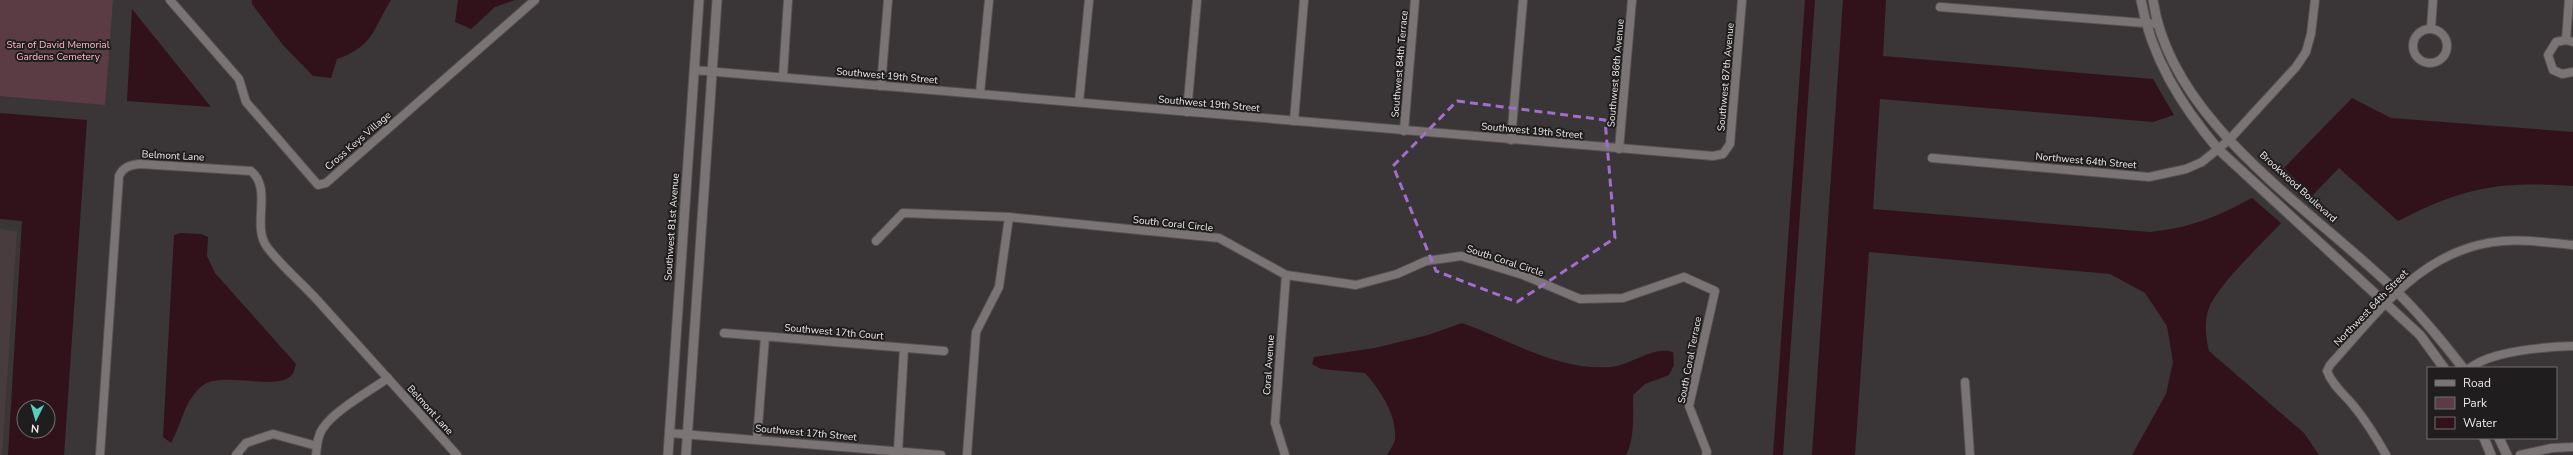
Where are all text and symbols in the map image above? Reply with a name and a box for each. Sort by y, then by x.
street label: Southwest 84th Terrace [1388,10,1412,118]
street label: Southwest 86th Avenue [1604,18,1628,128]
street label: Southwest 87th Avenue [1714,22,1738,132]
park label: Star of David Memorial Gardens Cemetery [6,38,110,64]
street label: Southwest 19th Street [836,65,939,87]
street label: Southwest 19th Street [1158,93,1261,115]
street label: Cross Keys Village [322,108,394,174]
street label: Southwest 19th Street [1481,120,1584,142]
street label: Belmont Lane [141,147,205,165]
street label: Brookwood Boulevard [2256,148,2340,226]
street label: Northwest 64th Street [2035,150,2138,172]
street label: Southwest 81st Avenue [661,173,683,281]
street label: South Coral Circle [1132,213,1214,235]
street label: South Coral Circle [1464,242,1546,280]
street label: Northwest 64th Street [2331,266,2412,349]
street label: South Coral Terrace [1675,315,1705,405]
street label: Southwest 17th Court [784,321,885,343]
street label: Coral Avenue [1260,334,1278,396]
legend [2427,367,2557,439]
text: Road [2463,375,2491,391]
street label: Belmont Lane [404,382,456,438]
text: Park [2463,395,2488,411]
north arrow [16,399,56,439]
text: Water [2463,415,2497,431]
text: N [30,421,40,436]
street label: Southwest 17th Street [755,422,858,444]

